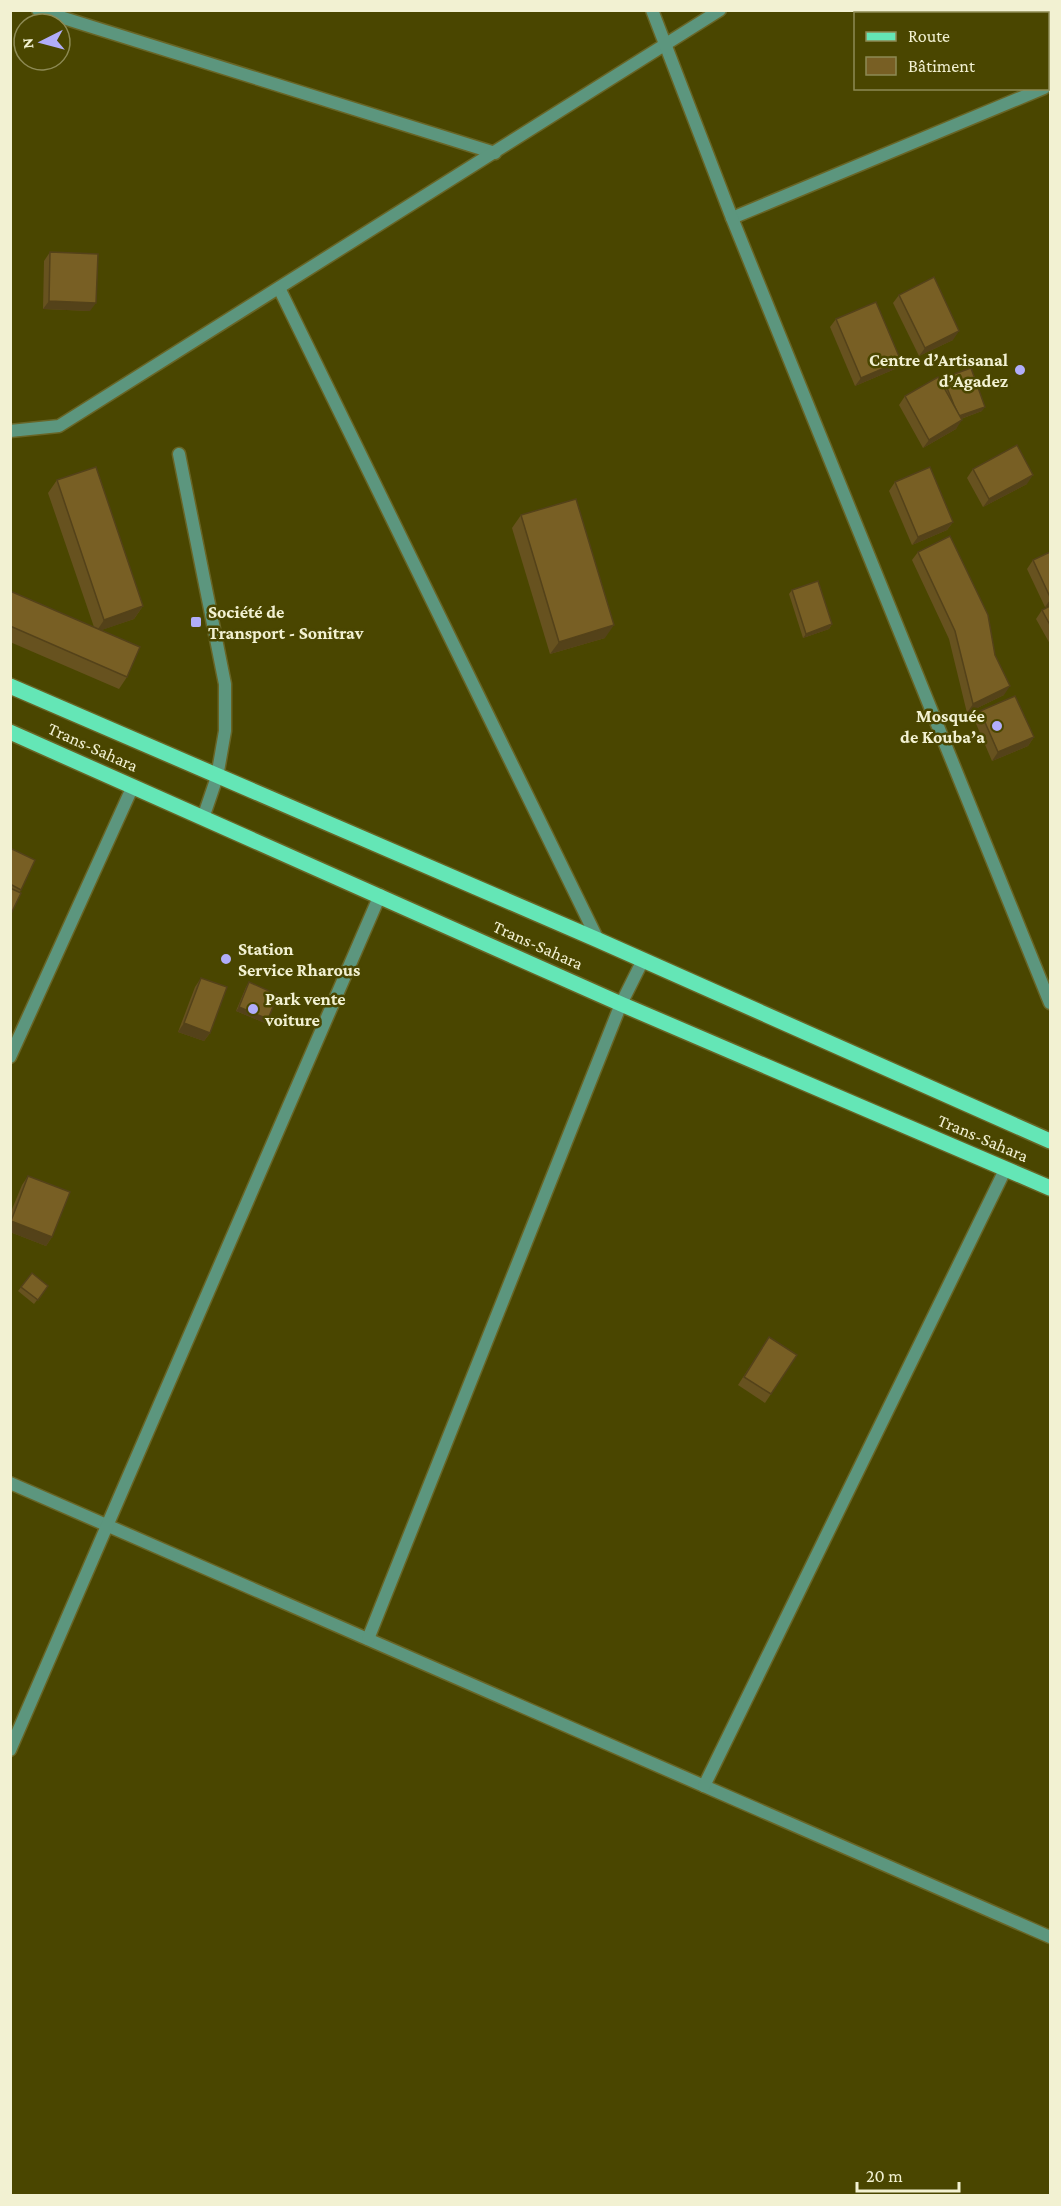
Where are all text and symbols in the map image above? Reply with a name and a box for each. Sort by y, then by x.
north arrow [12,12,72,72]
legend [854,12,1049,90]
text: Route [908,26,950,46]
text: N [19,37,37,50]
text: Bâtiment [908,56,976,76]
place label: Centre d’Artisanal d’Agadez [869,350,1008,391]
marker: Centre d’Artisanal d’Agadez [1013,363,1027,377]
place label: Société de Transport - Sonitrav [208,602,364,643]
marker: Société de Transport - Sonitrav [189,615,203,629]
place label: Mosquée de Kouba’a [900,706,985,747]
street label: Trans-Sahara [45,718,141,776]
marker: Mosquée de Kouba’a [990,719,1004,733]
street label: Trans-Sahara [490,916,586,974]
place label: Station Service Rharous [238,939,360,980]
marker: Station Service Rharous [219,952,233,966]
place label: Park vente voiture [264,989,346,1030]
marker: Park vente voiture [246,1002,260,1016]
street label: Trans-Sahara [935,1110,1031,1166]
scale bar [857,2155,959,2193]
text: 20 m [866,2166,903,2186]

